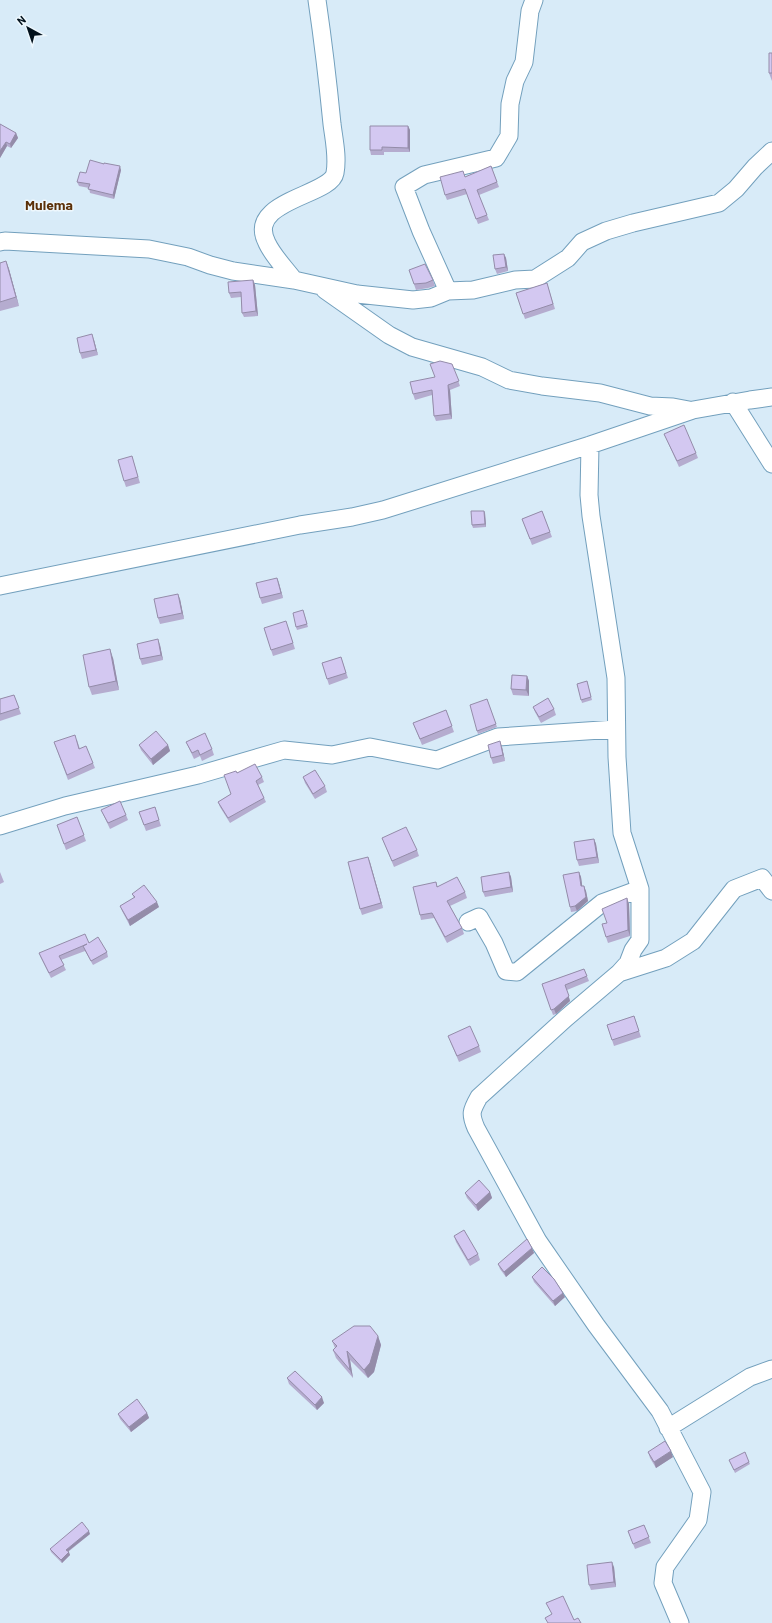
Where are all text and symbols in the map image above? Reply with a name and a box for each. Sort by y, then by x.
north arrow [8,8,48,48]
text: N [14,13,28,27]
district label: Mulema [25,196,73,213]

